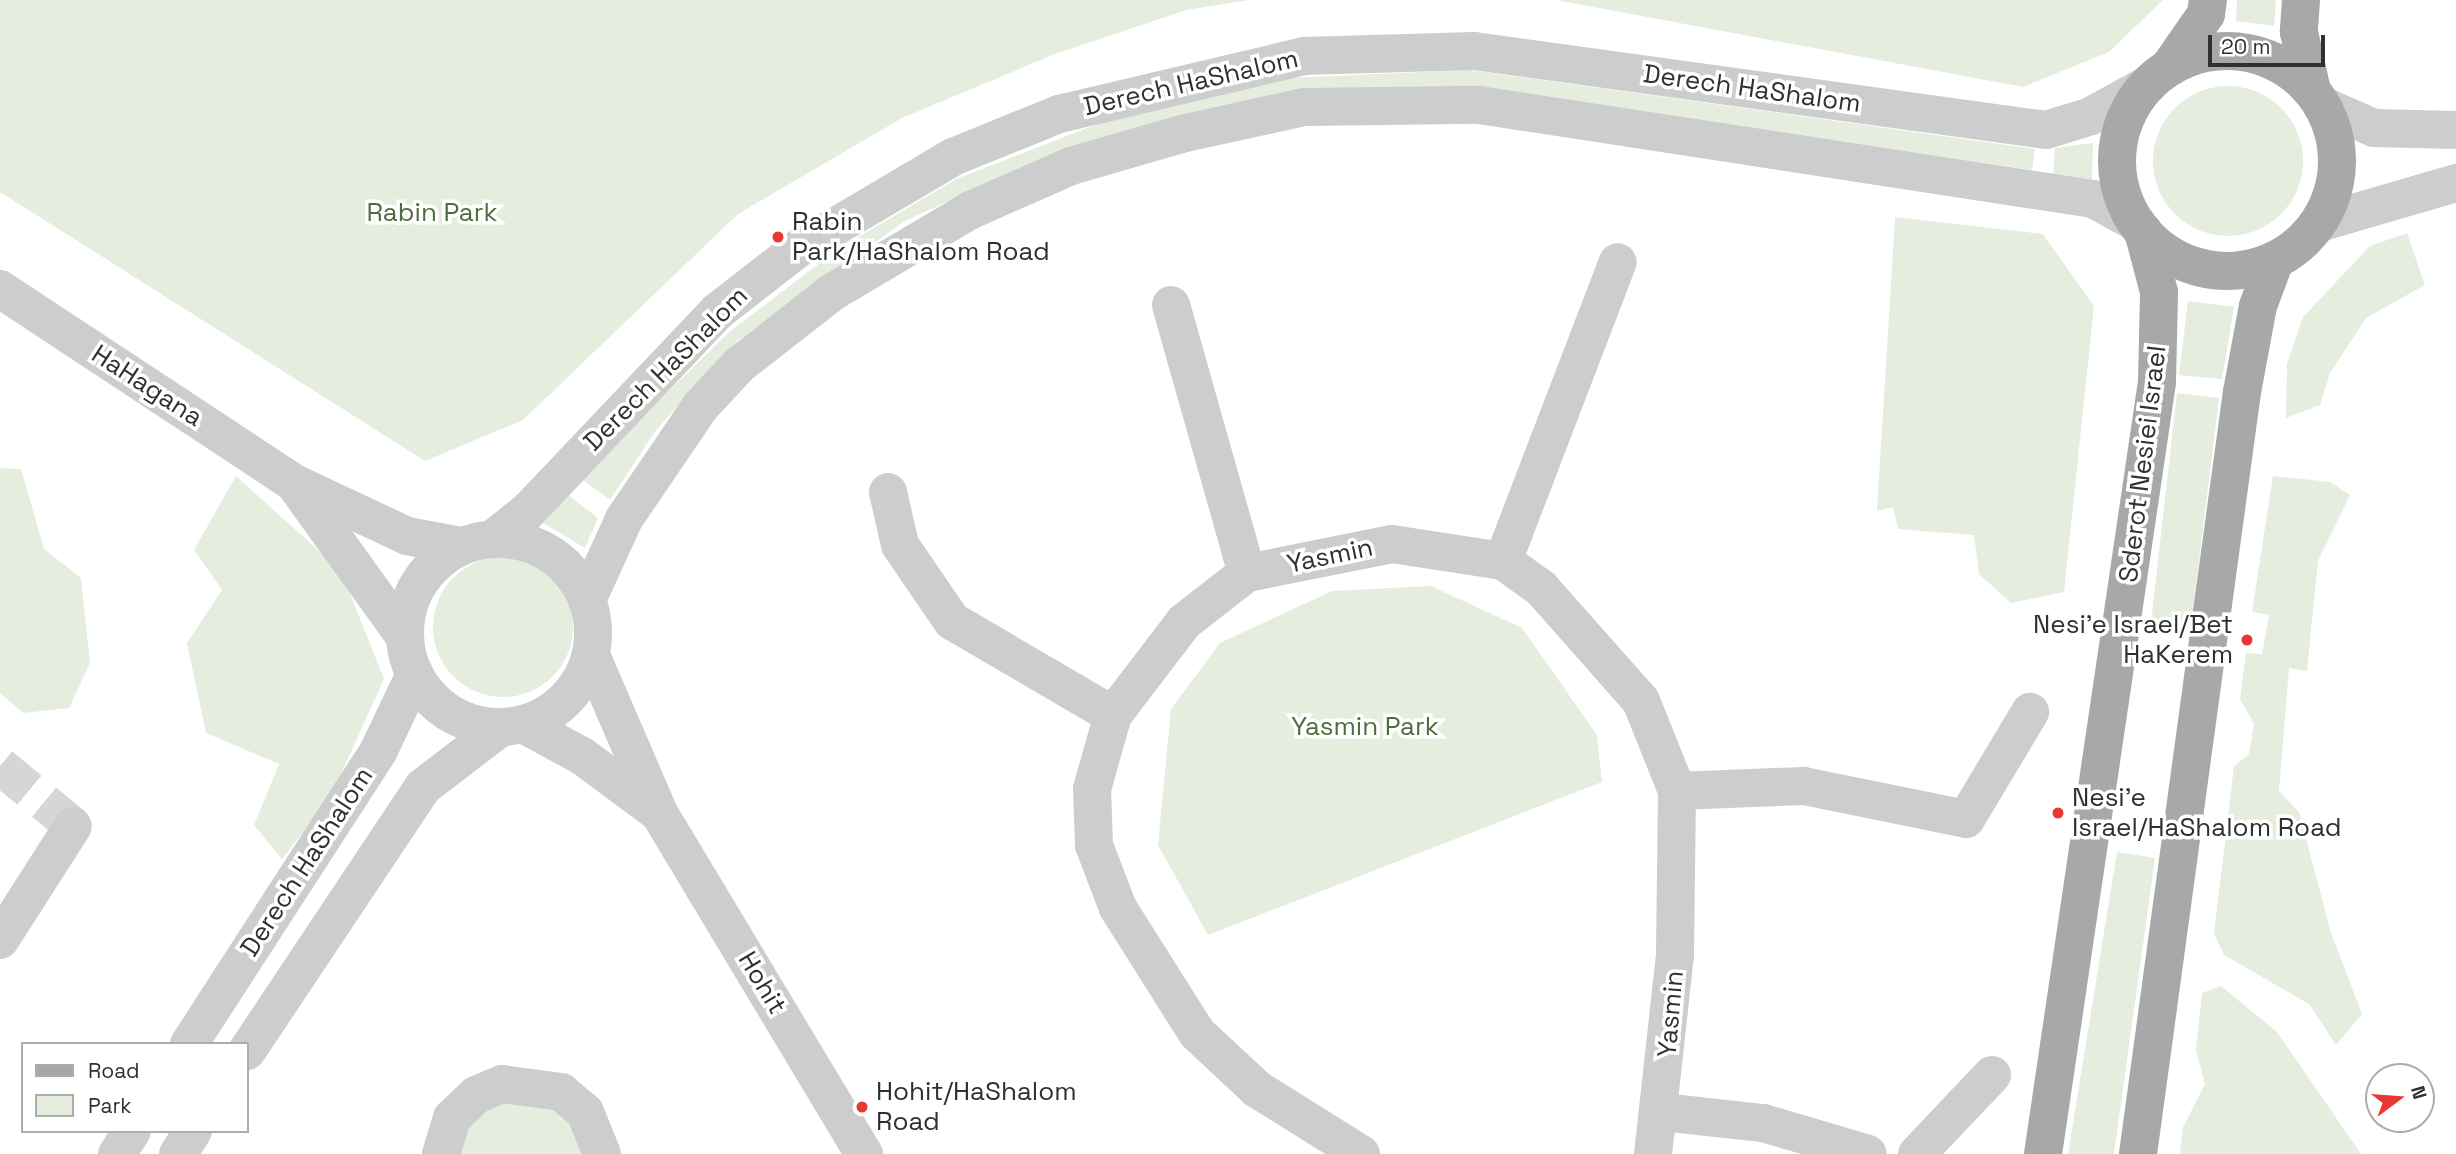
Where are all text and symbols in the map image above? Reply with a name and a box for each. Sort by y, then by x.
scale bar [2211,21,2328,65]
text: 20 m [2221,33,2271,60]
street label: Derech HaShalom [1081,43,1301,123]
street label: Derech HaShalom [1641,58,1863,120]
park label: Rabin Park [366,197,498,229]
place label: Rabin Park/HaShalom Road [792,206,1050,268]
marker: Rabin Park/HaShalom Road [770,229,786,245]
street label: Derech HaShalom [577,280,755,458]
street label: HaHagana [86,339,208,433]
street label: Sderot Nesiei Israel [2113,344,2173,584]
street label: Yasmin [1284,532,1376,580]
place label: Nesi'e Israel/Bet HaKerem [2033,609,2233,670]
marker: Nesi'e Israel/Bet HaKerem [2239,632,2255,648]
park label: Yasmin Park [1291,711,1439,743]
street label: Derech HaShalom [234,762,380,962]
place label: Nesi'e Israel/HaShalom Road [2072,782,2342,844]
marker: Nesi'e Israel/HaShalom Road [2050,805,2066,821]
street label: Hohit [731,946,793,1020]
street label: Yasmin [1652,969,1690,1059]
legend [21,1042,248,1133]
text: Road [88,1057,140,1084]
north arrow [2365,1063,2435,1133]
place label: Hohit/HaShalom Road [876,1076,1077,1138]
text: N [2405,1083,2433,1102]
text: Park [88,1092,132,1119]
marker: Hohit/HaShalom Road [854,1099,870,1115]

